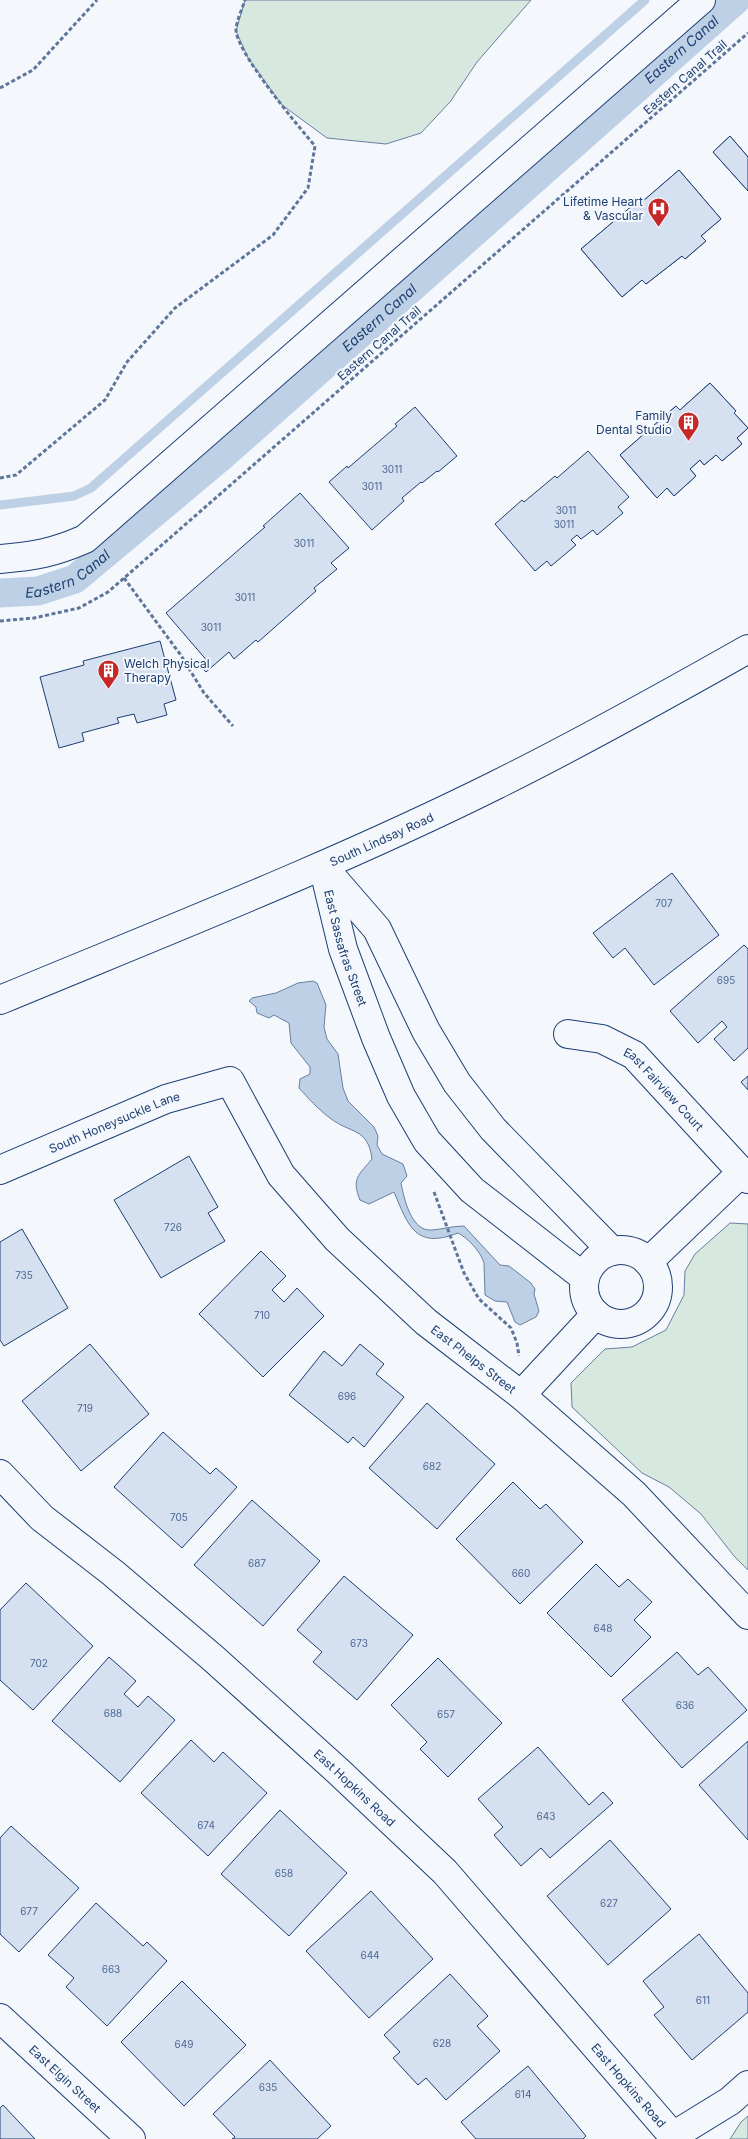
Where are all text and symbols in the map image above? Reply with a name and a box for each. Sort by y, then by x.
water label: Eastern Canal [640,11,722,86]
street label: Eastern Canal Trail [640,37,730,117]
place label: Lifetime Heart & Vascular [563,194,643,223]
hospital icon: Lifetime Heart & Vascular [647,196,671,227]
water label: Eastern Canal [338,279,420,355]
street label: Eastern Canal Trail [334,303,424,383]
place label: Family Dental Studio [596,408,672,437]
building icon: Family Dental Studio [676,410,700,441]
house number: 3011 [382,463,402,475]
house number: 3011 [362,480,382,492]
house number: 3011 [556,504,576,516]
house number: 3011 [554,518,574,530]
house number: 3011 [294,537,314,549]
water label: Eastern Canal [25,545,113,600]
house number: 3011 [235,591,255,603]
house number: 3011 [201,621,221,633]
place label: Welch Physical Therapy [124,656,210,685]
building icon: Welch Physical Therapy [96,658,120,689]
street label: South Lindsay Road [327,809,436,869]
street label: East Sassafras Street [321,888,371,1008]
house number: 707 [655,897,673,909]
house number: 695 [717,974,735,986]
street label: East Fairview Court [621,1044,707,1134]
street label: South Honeysuckle Lane [46,1088,181,1156]
house number: 726 [164,1221,182,1233]
house number: 735 [15,1269,33,1281]
house number: 710 [254,1309,270,1321]
street label: East Phelps Street [428,1321,519,1396]
house number: 696 [338,1390,356,1402]
house number: 719 [77,1402,93,1414]
house number: 682 [423,1460,441,1472]
house number: 705 [170,1511,188,1523]
house number: 687 [248,1557,266,1569]
house number: 660 [512,1567,530,1579]
house number: 648 [594,1622,612,1634]
house number: 673 [350,1637,368,1649]
house number: 702 [30,1657,48,1669]
house number: 636 [676,1699,694,1711]
house number: 688 [104,1707,122,1719]
house number: 657 [437,1708,455,1720]
street label: East Hopkins Road [311,1746,399,1829]
house number: 643 [537,1810,555,1822]
house number: 674 [197,1819,215,1831]
house number: 658 [275,1867,293,1879]
house number: 627 [600,1897,618,1909]
house number: 677 [20,1905,38,1917]
house number: 644 [360,1949,380,1961]
house number: 663 [102,1963,120,1975]
house number: 611 [696,1994,710,2006]
house number: 628 [433,2037,451,2049]
house number: 649 [175,2038,193,2050]
street label: East Hopkins Road [589,2040,669,2130]
street label: East Elgin Street [26,2042,104,2115]
house number: 635 [259,2081,277,2093]
house number: 614 [515,2088,531,2100]

